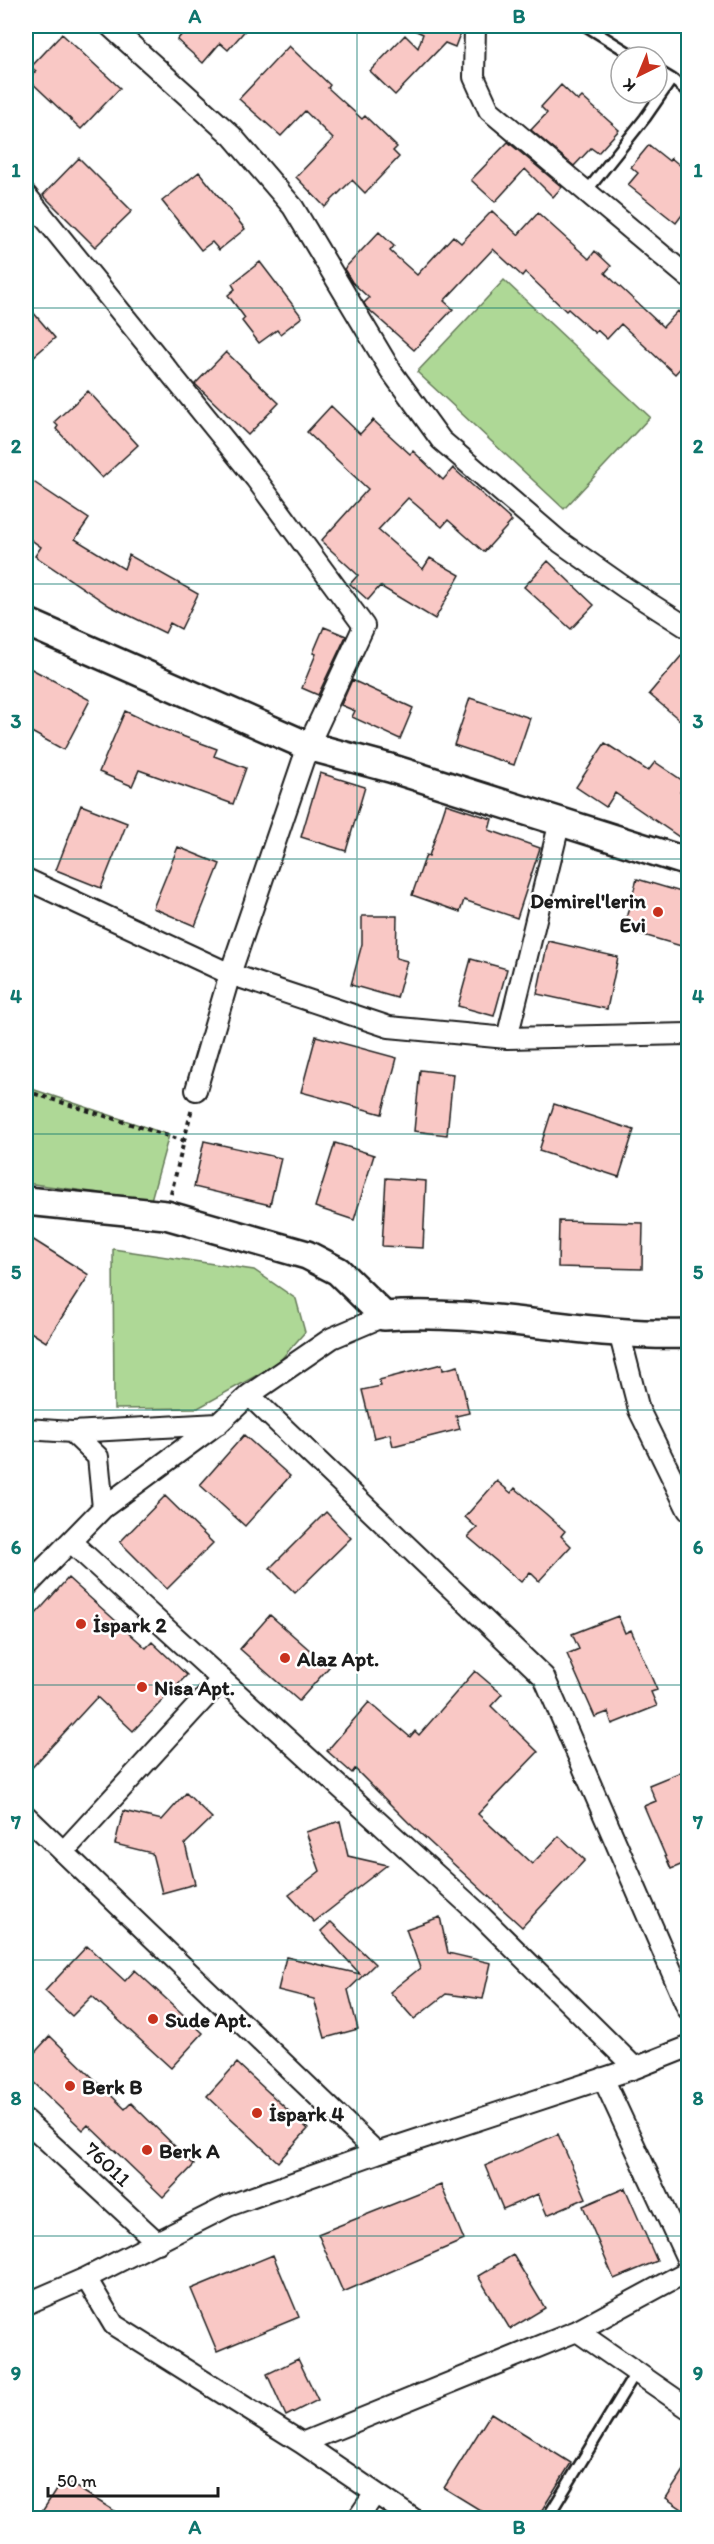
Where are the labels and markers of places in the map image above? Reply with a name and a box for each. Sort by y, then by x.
place label: Demirel'lerin Evi [530,888,646,937]
marker: Demirel'lerin Evi [651,905,665,919]
place label: İspark 2 [93,1612,166,1638]
marker: İspark 2 [74,1617,88,1631]
place label: Alaz Apt. [296,1646,379,1672]
marker: Alaz Apt. [278,1651,292,1665]
place label: Nisa Apt. [154,1675,235,1701]
marker: Nisa Apt. [135,1680,149,1694]
place label: Sude Apt. [165,2007,252,2033]
marker: Sude Apt. [146,2012,160,2026]
place label: Berk B [82,2074,143,2099]
marker: Berk B [63,2079,77,2093]
place label: İspark 4 [269,2101,344,2127]
marker: İspark 4 [250,2106,264,2120]
place label: Berk A [159,2138,220,2163]
marker: Berk A [140,2143,154,2157]

